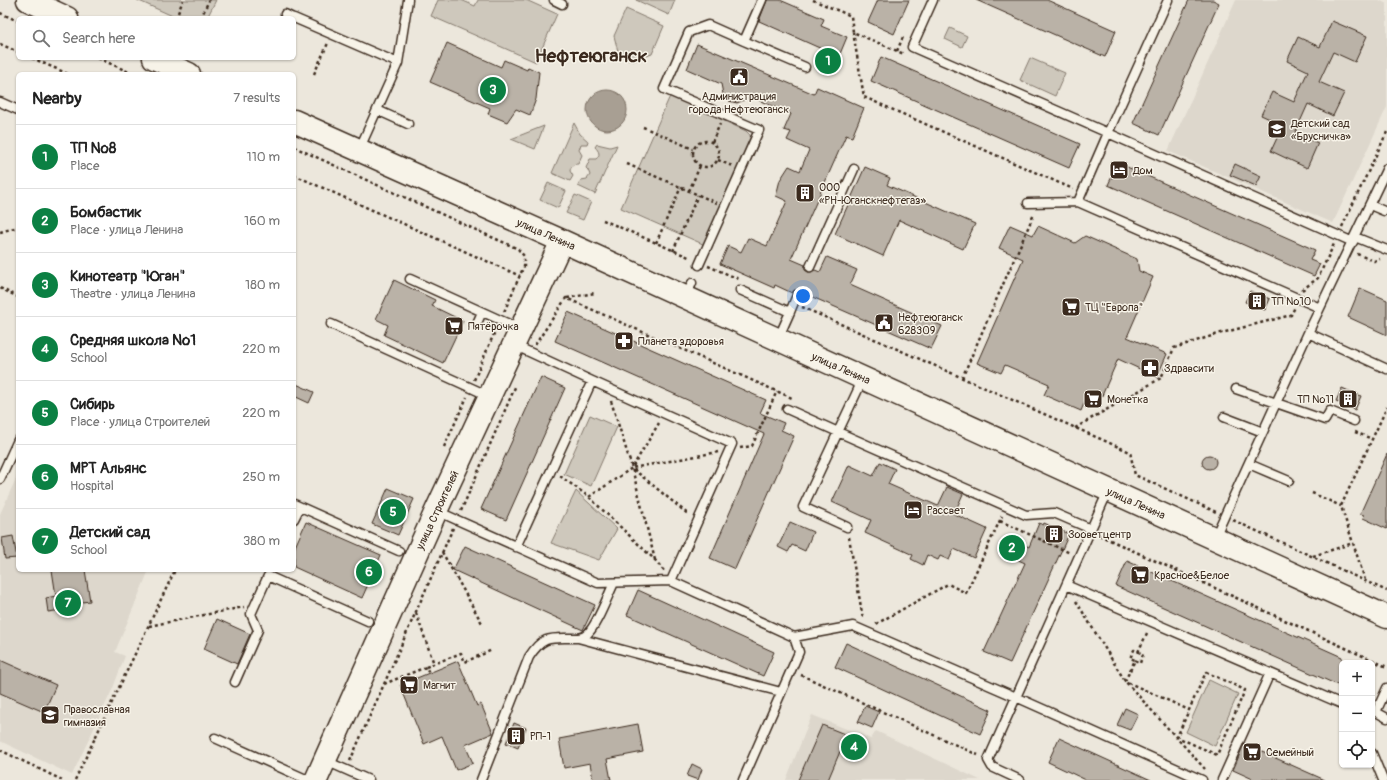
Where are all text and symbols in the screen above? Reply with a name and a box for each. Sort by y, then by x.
search box [16,16,296,60]
icon: search [30,27,52,49]
text: Search here [62,29,135,48]
district label: Нефтеюганск [535,44,648,68]
pin: 1 [815,46,841,76]
public building icon: Администрация города Нефтеюганск [728,66,750,88]
pin: 3 [480,75,506,105]
text: Nearby [32,88,81,109]
text: 7 results [233,90,280,106]
place label: Администрация города Нефтеюганск [689,90,789,116]
place label: Детский сад «Брусничка» [1290,117,1351,143]
school or university icon: Детский сад «Брусничка» [1266,118,1288,140]
text: ТП №8 [70,139,116,158]
text: 1 [42,149,48,165]
text: 110 m [247,149,280,165]
text: Place [70,158,99,174]
hotel icon: Дом [1108,159,1130,181]
place label: Дом [1132,164,1153,177]
place label: ООО «РН-Юганскнефтегаз» [819,181,926,207]
building icon: ООО «РН-Юганскнефтегаз» [794,182,816,204]
text: Бомбастик [70,203,142,222]
text: 2 [41,213,49,229]
text: 160 m [244,213,280,229]
street label: улица Ленина [514,215,577,253]
text: Place · улица Ленина [70,222,183,238]
text: Кинотеатр "Юган" [70,267,185,286]
text: 3 [41,277,49,293]
text: 180 m [245,277,280,293]
text: Theatre · улица Ленина [70,286,195,302]
your location [793,286,813,306]
building icon: ТП №10 [1246,290,1268,312]
place label: ТП №10 [1271,295,1311,308]
supermarket icon: ТЦ "Европа" [1060,296,1082,318]
place label: ТЦ "Европа" [1085,301,1143,314]
place label: Нефтеюганск 628309 [898,311,964,337]
public building icon: Нефтеюганск 628309 [873,312,895,334]
supermarket icon: Пятёрочка [443,315,465,337]
place label: Пятёрочка [468,320,519,333]
pharmacy icon: Планета здоровья [613,330,635,352]
text: Средняя школа №1 [70,331,196,350]
place label: Планета здоровья [638,335,724,348]
text: 4 [41,341,49,357]
text: 220 m [242,341,280,357]
street label: улица Ленина [809,349,872,387]
text: School [70,350,107,366]
pharmacy icon: Здравсити [1139,357,1161,379]
place label: Здравсити [1164,362,1214,375]
supermarket icon: Монетка [1082,388,1104,410]
building icon: ТП №11 [1337,388,1359,410]
place label: Монетка [1107,393,1148,406]
place label: ТП №11 [1297,393,1334,406]
text: Сибирь [70,395,115,414]
text: 5 [41,405,49,421]
text: 220 m [242,405,280,421]
text: Place · улица Строителей [70,414,210,430]
text: МРТ Альянс [70,459,147,478]
text: 6 [41,469,49,485]
text: 250 m [242,469,280,485]
street label: улица Строителей [413,469,461,553]
text: Hospital [70,478,114,494]
street label: улица Ленина [1104,484,1167,522]
pin: 5 [380,497,406,527]
hotel icon: Рассвет [902,499,924,521]
place label: Рассвет [927,504,966,517]
text: Детский сад [70,523,150,542]
building icon: Зооветцентр [1043,523,1065,545]
place label: Зооветцентр [1068,528,1131,541]
text: 7 [42,533,48,549]
text: 380 m [243,533,280,549]
pin: 2 [999,533,1025,563]
text: School [70,542,107,558]
pin: 6 [356,557,382,587]
supermarket icon: Красное&Белое [1129,564,1151,586]
place label: Красное&Белое [1154,569,1230,582]
pin: 7 [55,588,81,618]
map controls [1339,660,1375,768]
button: + [1339,660,1375,696]
supermarket icon: Магнит [398,674,420,696]
place label: Магнит [423,679,456,692]
button: − [1339,696,1375,732]
place label: Православная гимназия [64,703,130,729]
school or university icon: Православная гимназия [39,704,61,726]
building icon: РП-1 [505,725,527,747]
place label: РП-1 [530,730,551,743]
pin: 4 [841,732,867,762]
button: locate [1339,732,1375,768]
supermarket icon: Семейный [1241,741,1263,763]
place label: Семейный [1266,746,1314,759]

